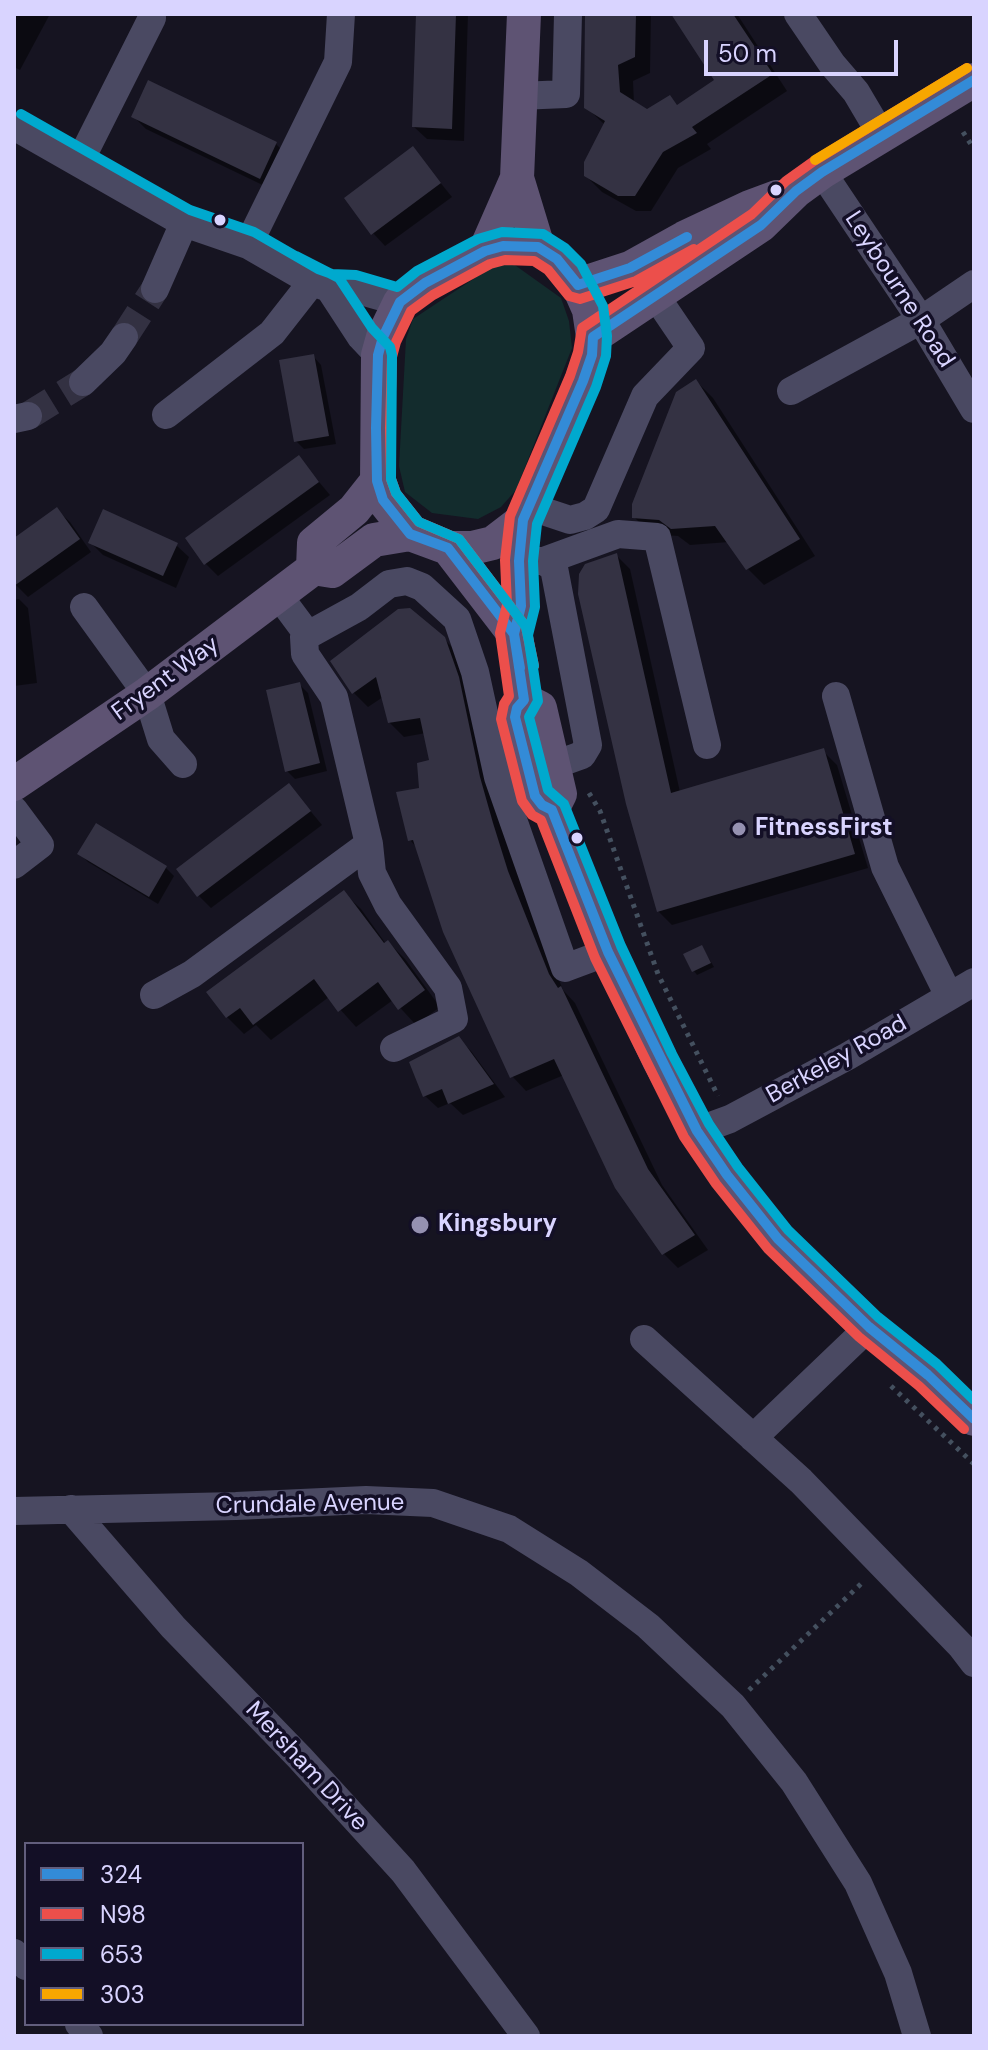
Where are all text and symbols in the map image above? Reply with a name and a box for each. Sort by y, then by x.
scale bar [708,24,902,74]
text: 50 m [718,38,777,69]
unlabelled marker [768,182,784,198]
street label: Leybourne Road [838,207,960,373]
unlabelled marker [212,212,228,228]
street label: Fryent Way [107,631,225,727]
place label: FitnessFirst [755,815,893,843]
marker: FitnessFirst [730,820,748,838]
unlabelled marker [569,830,585,846]
street label: Berkeley Road [762,1010,912,1110]
place label: Kingsbury [438,1211,557,1239]
marker: Kingsbury [409,1214,431,1236]
street label: Crundale Avenue [215,1489,405,1521]
street label: Mersham Drive [239,1696,373,1838]
legend [24,1842,304,2026]
text: 324 [100,1859,142,1890]
text: N98 [100,1899,146,1930]
text: 653 [100,1939,143,1970]
text: 303 [100,1979,145,2010]

